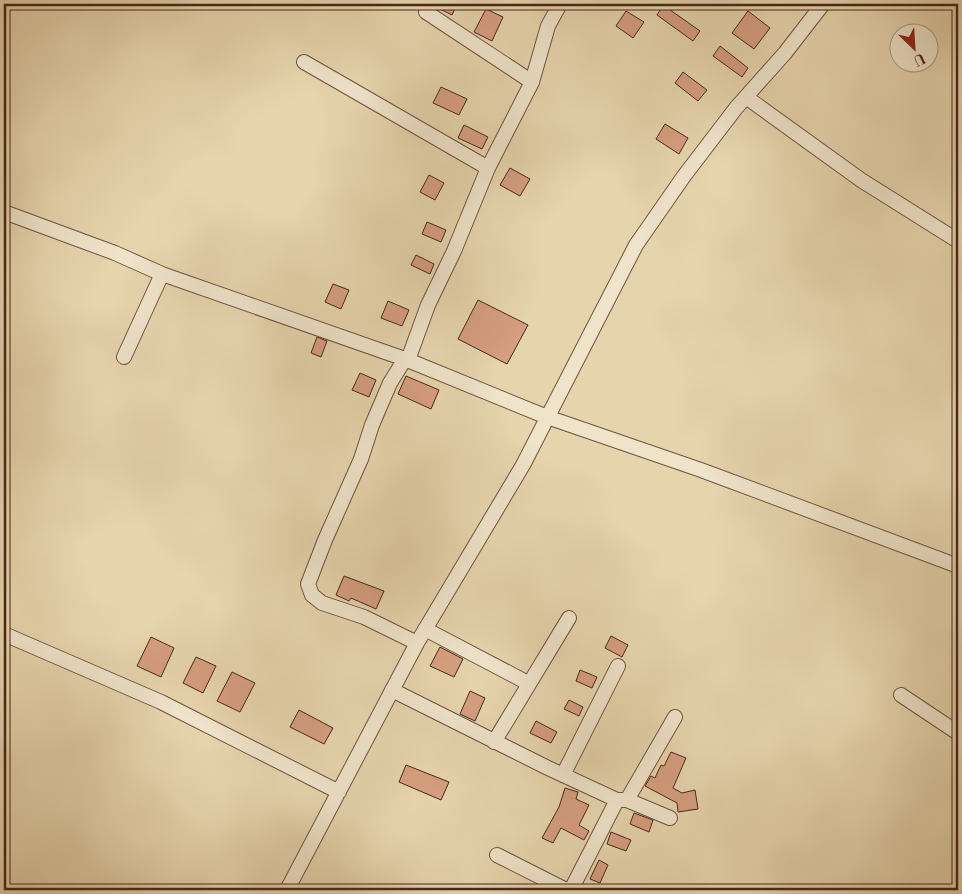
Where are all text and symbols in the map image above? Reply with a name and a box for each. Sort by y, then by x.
north arrow [890,22,940,72]
text: U [910,48,928,69]

